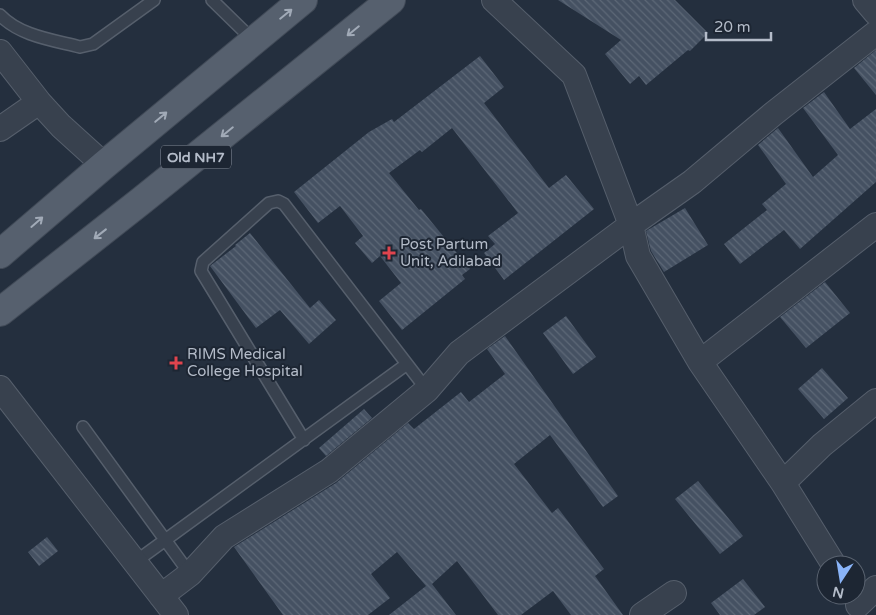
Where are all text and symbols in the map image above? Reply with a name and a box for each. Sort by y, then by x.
one-way arrow [280,8,293,20]
scale bar [706,10,771,42]
text: 20 m [714,18,751,36]
one-way arrow [347,25,360,36]
one-way arrow [154,112,167,123]
one-way arrow [221,127,234,138]
road number: Old NH7 [161,146,231,168]
one-way arrow [30,217,43,228]
one-way arrow [94,228,107,239]
place label: Post Partum Unit, Adilabad [400,235,501,270]
marker: Post Partum Unit, Adilabad [382,246,396,260]
place label: RIMS Medical College Hospital [187,345,303,380]
marker: RIMS Medical College Hospital [169,356,183,370]
north arrow [816,555,866,605]
text: N [831,583,846,602]

